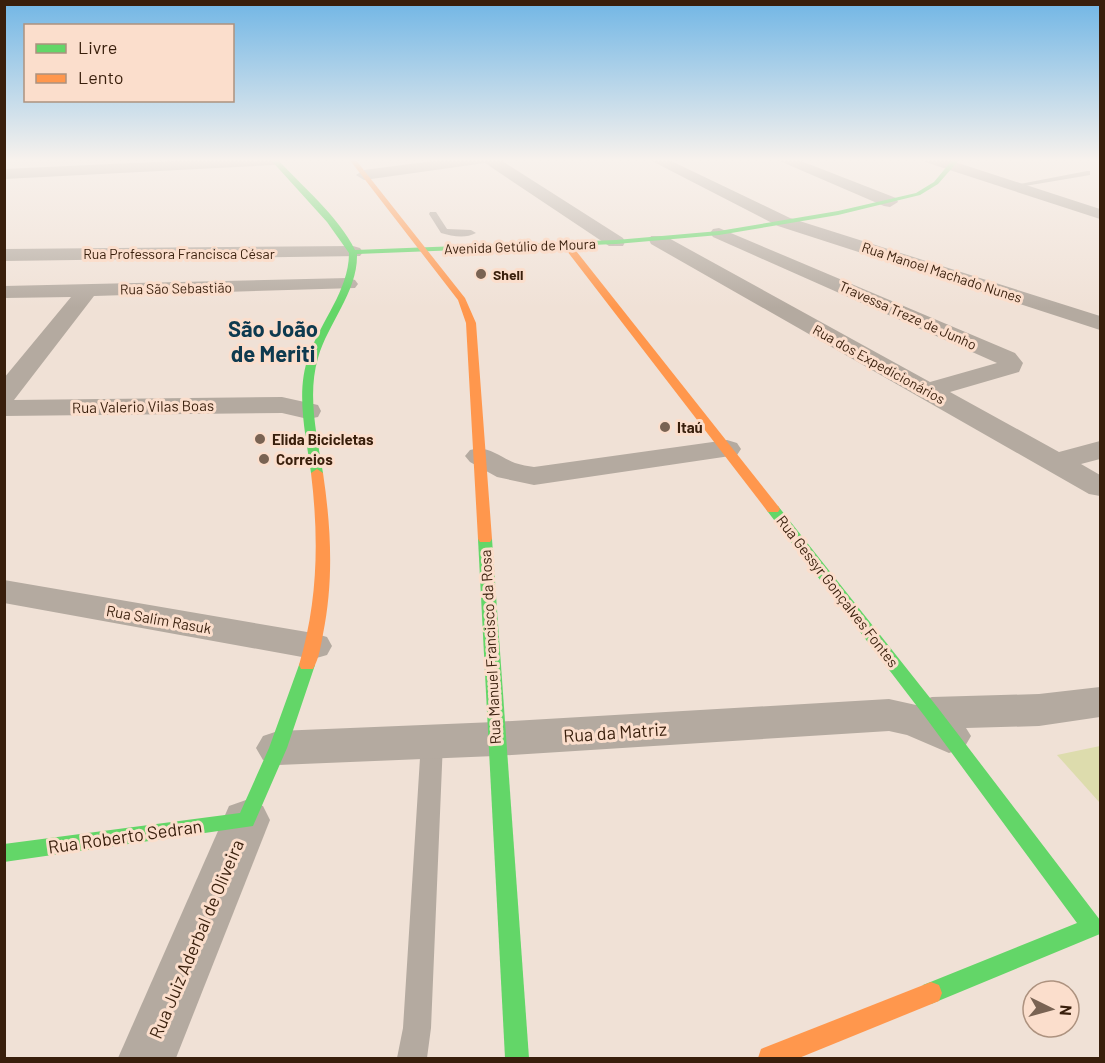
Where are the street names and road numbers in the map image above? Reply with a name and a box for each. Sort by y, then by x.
street label: Avenida Getúlio de Moura [444,235,596,257]
street label: Rua Manoel Machado Nunes [860,238,1025,306]
street label: Rua Professora Francisca César [83,245,275,262]
street label: Travessa Treze de Junho [837,277,979,353]
street label: Rua São Sebastião [120,279,232,297]
street label: Rua dos Expedicionários [810,321,948,408]
street label: Rua Valerio Vilas Boas [72,396,214,416]
street label: Rua Gessyr Gonçalves Fontes [773,511,903,671]
street label: Rua Manuel Francisco da Rosa [476,549,504,745]
street label: Rua Salim Rasuk [105,601,214,637]
street label: Rua da Matriz [562,717,668,747]
street label: Rua Roberto Sedran [47,814,203,858]
street label: Rua Juiz Aderbal de Oliveira [144,836,248,1042]

